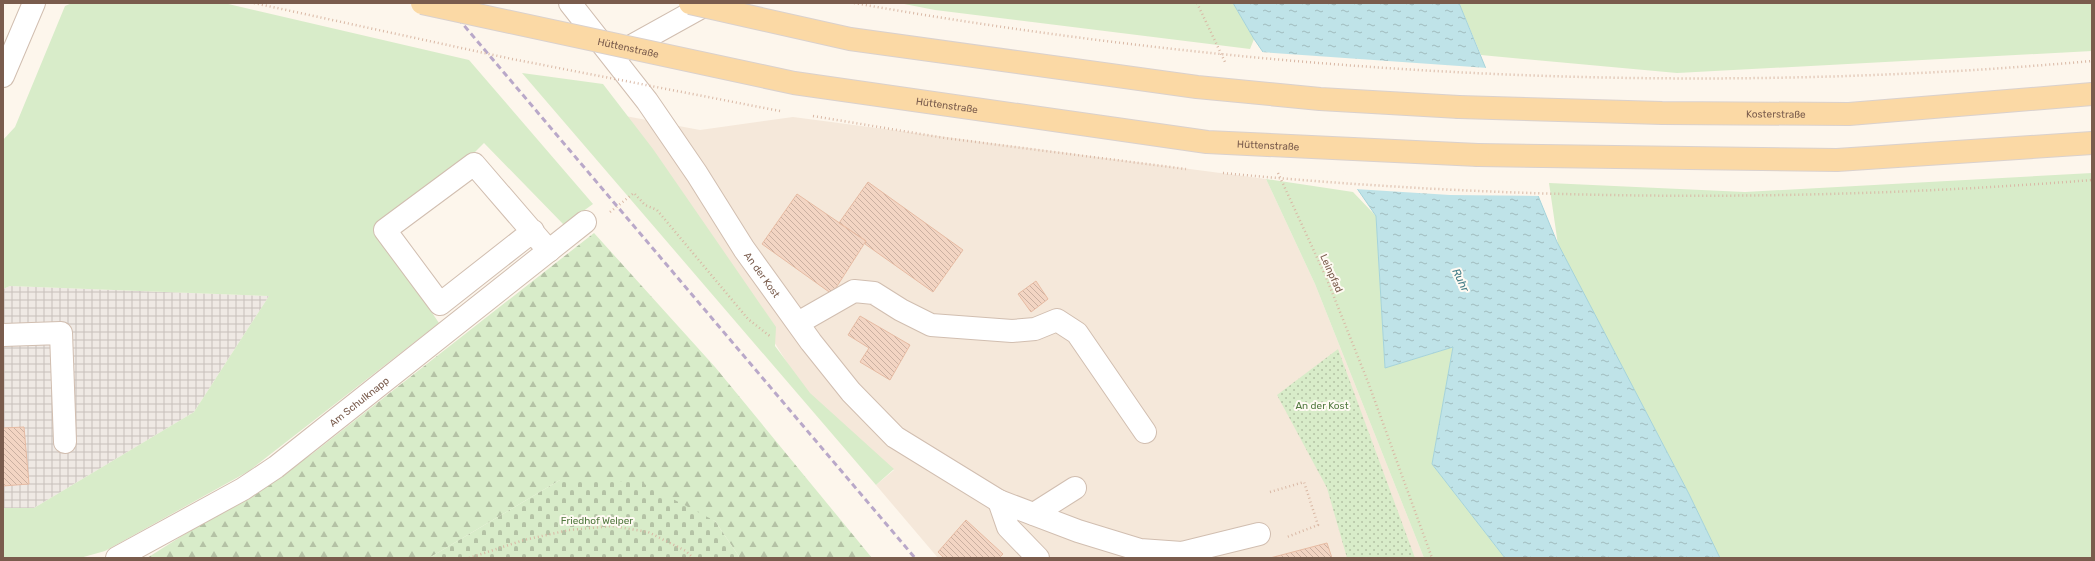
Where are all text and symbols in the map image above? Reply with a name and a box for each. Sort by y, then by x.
street label: Hüttenstraße [596,36,660,61]
street label: Hüttenstraße [915,95,979,116]
street label: Kosterstraße [1746,108,1806,121]
street label: Hüttenstraße [1237,138,1300,153]
street label: An der Kost [741,250,782,300]
street label: Leinpfad [1317,252,1345,295]
water label: Ruhr [1449,266,1472,295]
street label: Am Schulknapp [327,375,392,430]
park label: An der Kost [1295,400,1349,412]
park label: Friedhof Welper [561,515,633,527]

